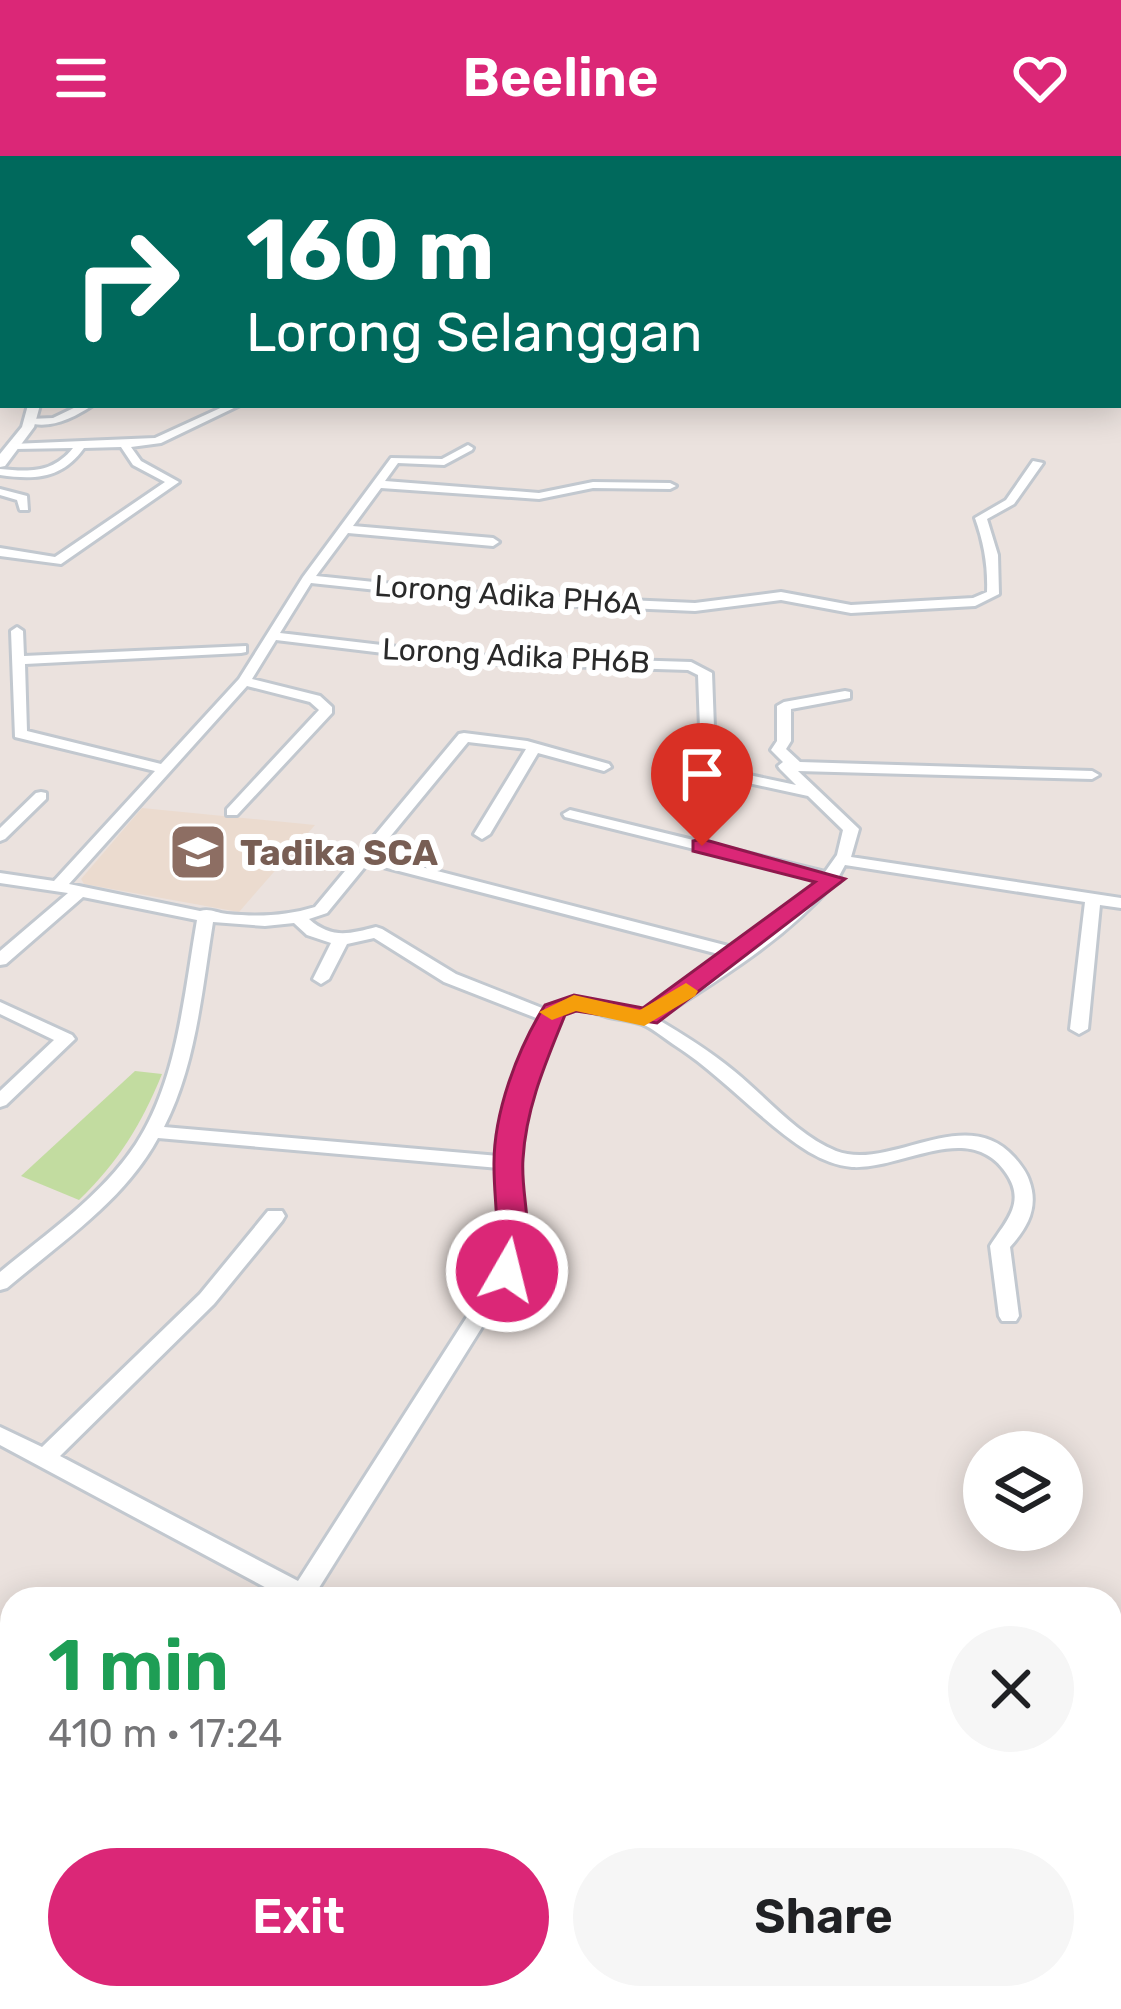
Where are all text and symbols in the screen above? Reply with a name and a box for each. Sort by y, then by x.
icon: menu [48,45,114,111]
icon: heart [1007,45,1073,111]
text: Beeline [462,46,659,110]
text: 160 m [246,200,494,300]
icon: right [48,204,204,360]
text: Lorong Selanggan [246,301,703,365]
street label: Lorong Adika PH6A [373,568,643,622]
street label: Lorong Adika PH6B [381,631,651,681]
pin [651,723,753,846]
icon: arrive [669,741,735,807]
school or university icon: Tadika SCA [167,821,229,883]
place label: Tadika SCA [240,831,438,874]
position arrow [444,1208,570,1334]
map controls [963,1431,1083,1551]
button: layers [963,1431,1083,1551]
text: 1 min [48,1623,229,1708]
button: close [948,1626,1074,1752]
text: 410 m · 17:24 [48,1711,283,1757]
button: Exit [48,1848,549,1986]
button: Share [573,1848,1074,1986]

